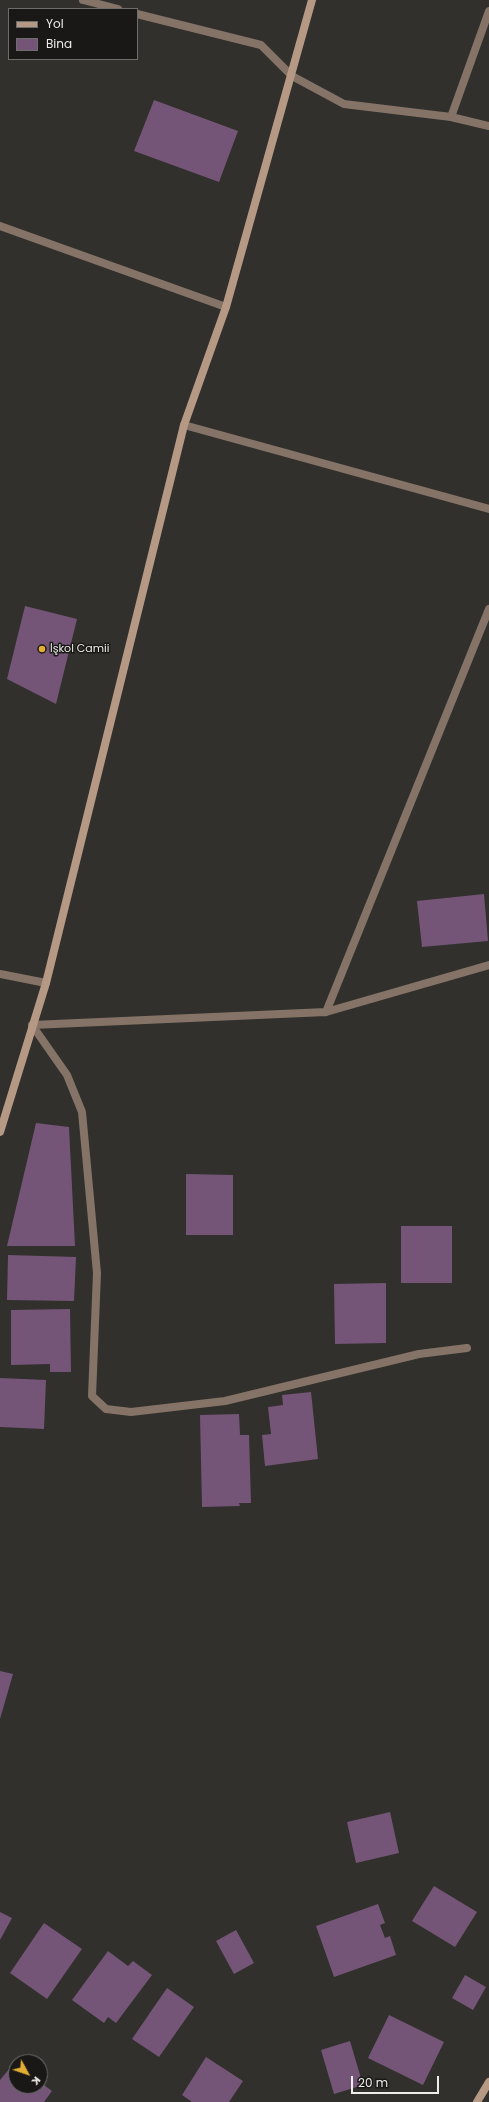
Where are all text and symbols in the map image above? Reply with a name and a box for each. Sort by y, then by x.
legend [8,8,138,60]
text: Yol [46,15,64,32]
text: Bina [46,35,72,52]
place label: İşkol Camii [50,642,109,656]
marker: İşkol Camii [37,644,47,654]
north arrow [8,2054,48,2094]
scale bar [353,2068,441,2094]
text: K [28,2073,45,2089]
text: 20 m [358,2074,388,2091]

